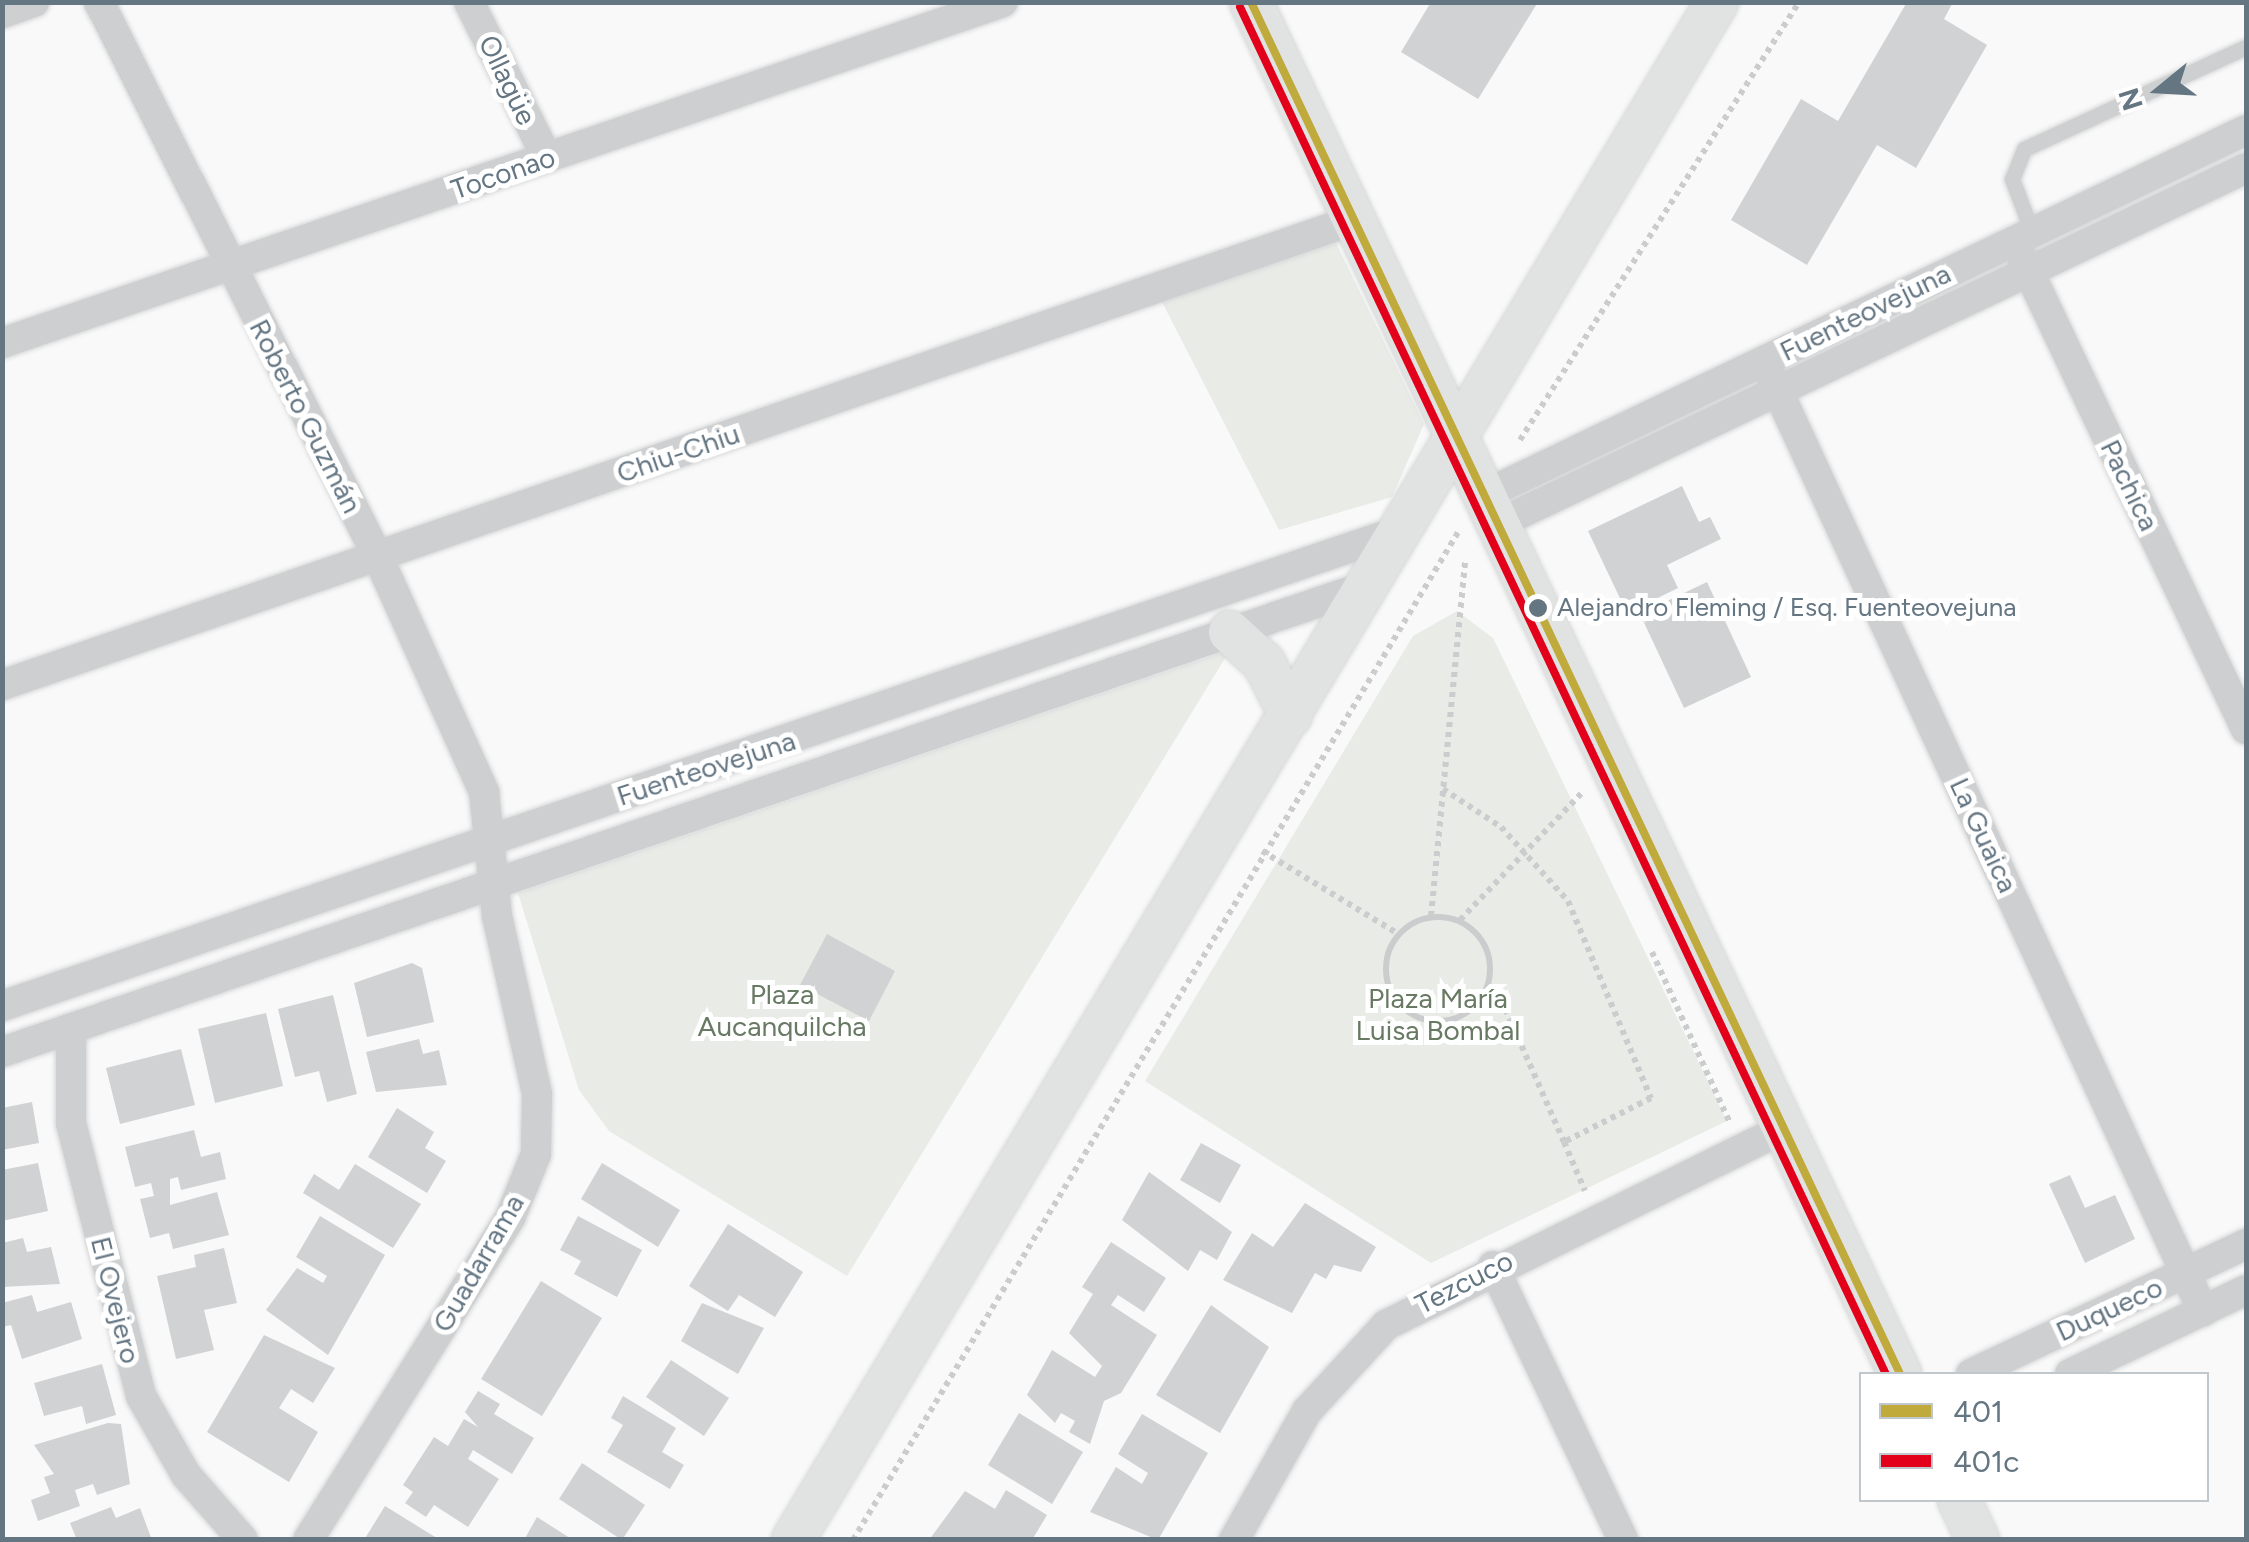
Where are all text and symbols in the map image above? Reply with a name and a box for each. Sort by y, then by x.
street label: Ollagüe [472,30,544,130]
north arrow [2109,40,2209,140]
text: N [2111,84,2150,115]
street label: Toconao [447,140,559,206]
street label: Fuenteovejuna [1774,256,1956,368]
street label: Roberto Guzmán [243,314,369,518]
street label: Chiu-Chiu [612,416,744,490]
street label: Pachica [2094,434,2166,536]
place label: Alejandro Fleming / Esq. Fuenteovejuna [1557,592,2017,624]
marker: Alejandro Fleming / Esq. Fuenteovejuna [1528,598,1548,618]
street label: Fuenteovejuna [612,723,800,813]
street label: La Guaica [1943,772,2025,898]
park label: Plaza Aucanquilcha [697,977,867,1043]
park label: Plaza María Luisa Bombal [1356,981,1520,1047]
street label: Guadarrama [425,1188,531,1338]
street label: El Ovejero [84,1233,148,1367]
street label: Tezcuco [1410,1243,1518,1321]
street label: Duqueco [2051,1270,2167,1348]
legend [1859,1372,2209,1502]
text: 401 [1953,1393,2003,1430]
text: 401c [1953,1443,2019,1480]

